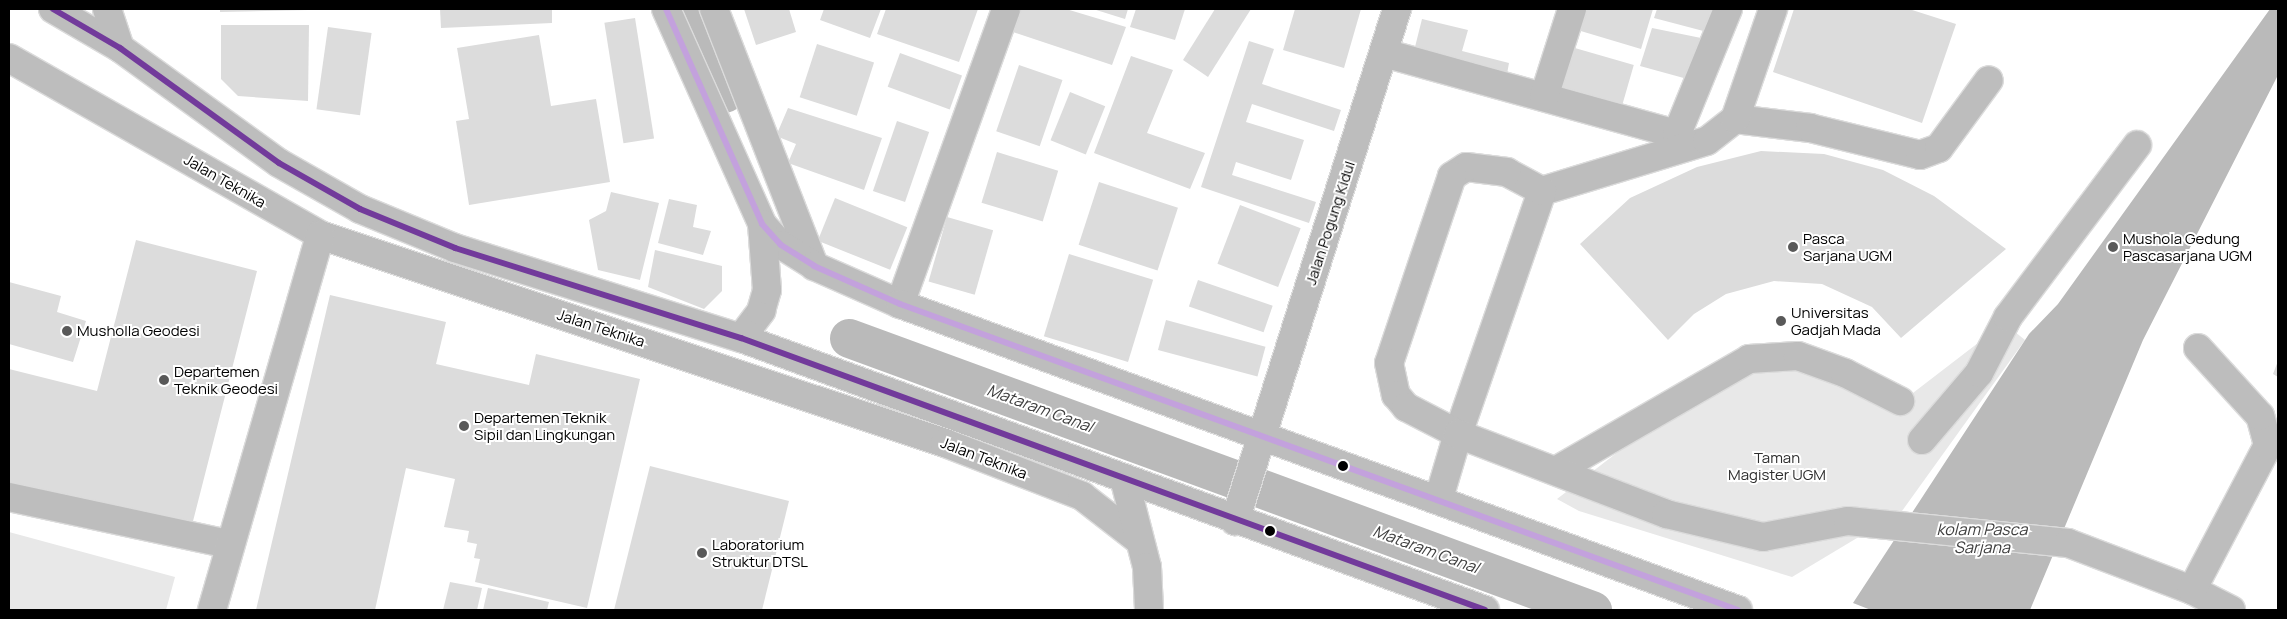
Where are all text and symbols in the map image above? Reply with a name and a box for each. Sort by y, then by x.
street label: Jalan Teknika [181,150,269,212]
street label: Jalan Pogung Kidul [1301,159,1359,287]
place label: Pasca Sarjana UGM [1803,229,1892,264]
place label: Mushola Gedung Pascasarjana UGM [2123,229,2252,264]
marker: Pasca Sarjana UGM [1787,241,1799,253]
marker: Mushola Gedung Pascasarjana UGM [2107,241,2119,253]
place label: Universitas Gadjah Mada [1791,303,1881,338]
street label: Jalan Teknika [555,305,647,351]
marker: Universitas Gadjah Mada [1775,315,1787,327]
place label: Musholla Geodesi [77,322,200,340]
marker: Musholla Geodesi [61,325,73,337]
place label: Departemen Teknik Geodesi [174,362,278,397]
marker: Departemen Teknik Geodesi [158,374,170,386]
water label: Mataram Canal [984,380,1096,436]
place label: Departemen Teknik Sipil dan Lingkungan [474,408,615,443]
marker: Departemen Teknik Sipil dan Lingkungan [458,420,470,432]
street label: Jalan Teknika [938,433,1030,483]
park label: Taman Magister UGM [1728,448,1826,483]
unlabelled marker [1338,461,1348,471]
water label: kolam Pasca Sarjana [1937,519,2027,557]
water label: Mataram Canal [1370,521,1482,577]
unlabelled marker [1265,526,1275,536]
place label: Laboratorium Struktur DTSL [712,535,808,570]
marker: Laboratorium Struktur DTSL [696,547,708,559]

